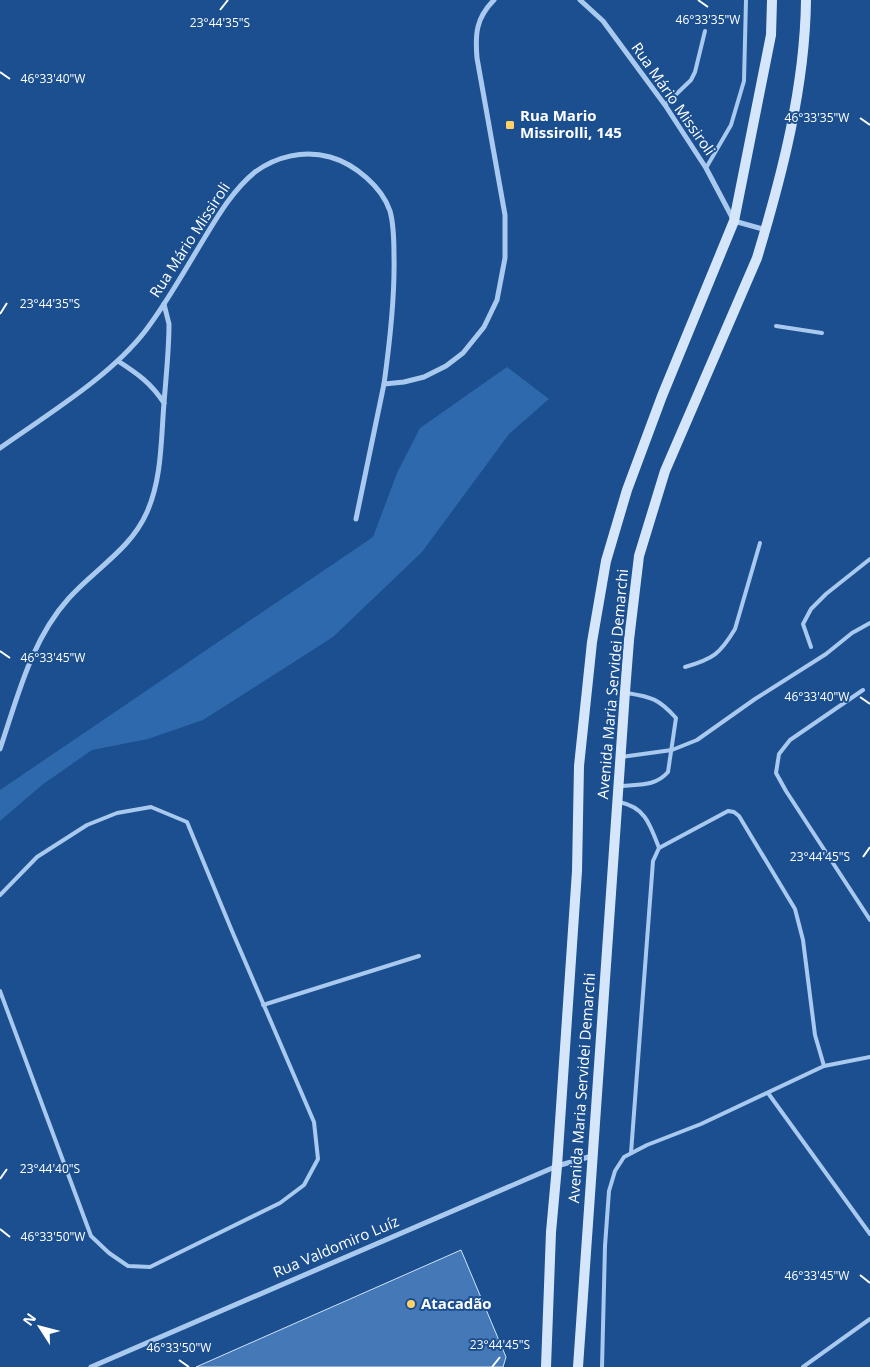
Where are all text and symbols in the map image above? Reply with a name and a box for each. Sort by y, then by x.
text: 46°33'35"W [676,11,740,28]
text: 23°44'35"S [190,14,250,31]
street label: Rua Mário Missiroli [627,38,720,159]
text: 46°33'40"W [21,70,85,87]
place label: Rua Mario Missirolli, 145 [520,105,622,142]
text: 46°33'35"W [785,109,849,126]
marker: Rua Mario Missirolli, 145 [504,119,516,131]
street label: Rua Mário Missiroli [144,178,234,301]
text: 23°44'35"S [20,295,80,312]
street label: Avenida Maria Servidei Demarchi [592,568,632,800]
text: 46°33'45"W [21,649,85,666]
text: 46°33'40"W [785,688,849,705]
text: 23°44'45"S [790,848,850,865]
street label: Avenida Maria Servidei Demarchi [563,972,599,1204]
text: 23°44'40"S [20,1160,80,1177]
street label: Rua Valdomiro Luíz [270,1211,401,1282]
text: 46°33'50"W [21,1228,85,1245]
text: 46°33'45"W [785,1267,849,1284]
place label: Atacadão [421,1293,492,1313]
marker: Atacadão [405,1298,417,1310]
north arrow [15,1302,65,1352]
text: N [18,1309,40,1329]
text: 23°44'45"S [470,1336,530,1353]
text: 46°33'50"W [147,1339,211,1356]

